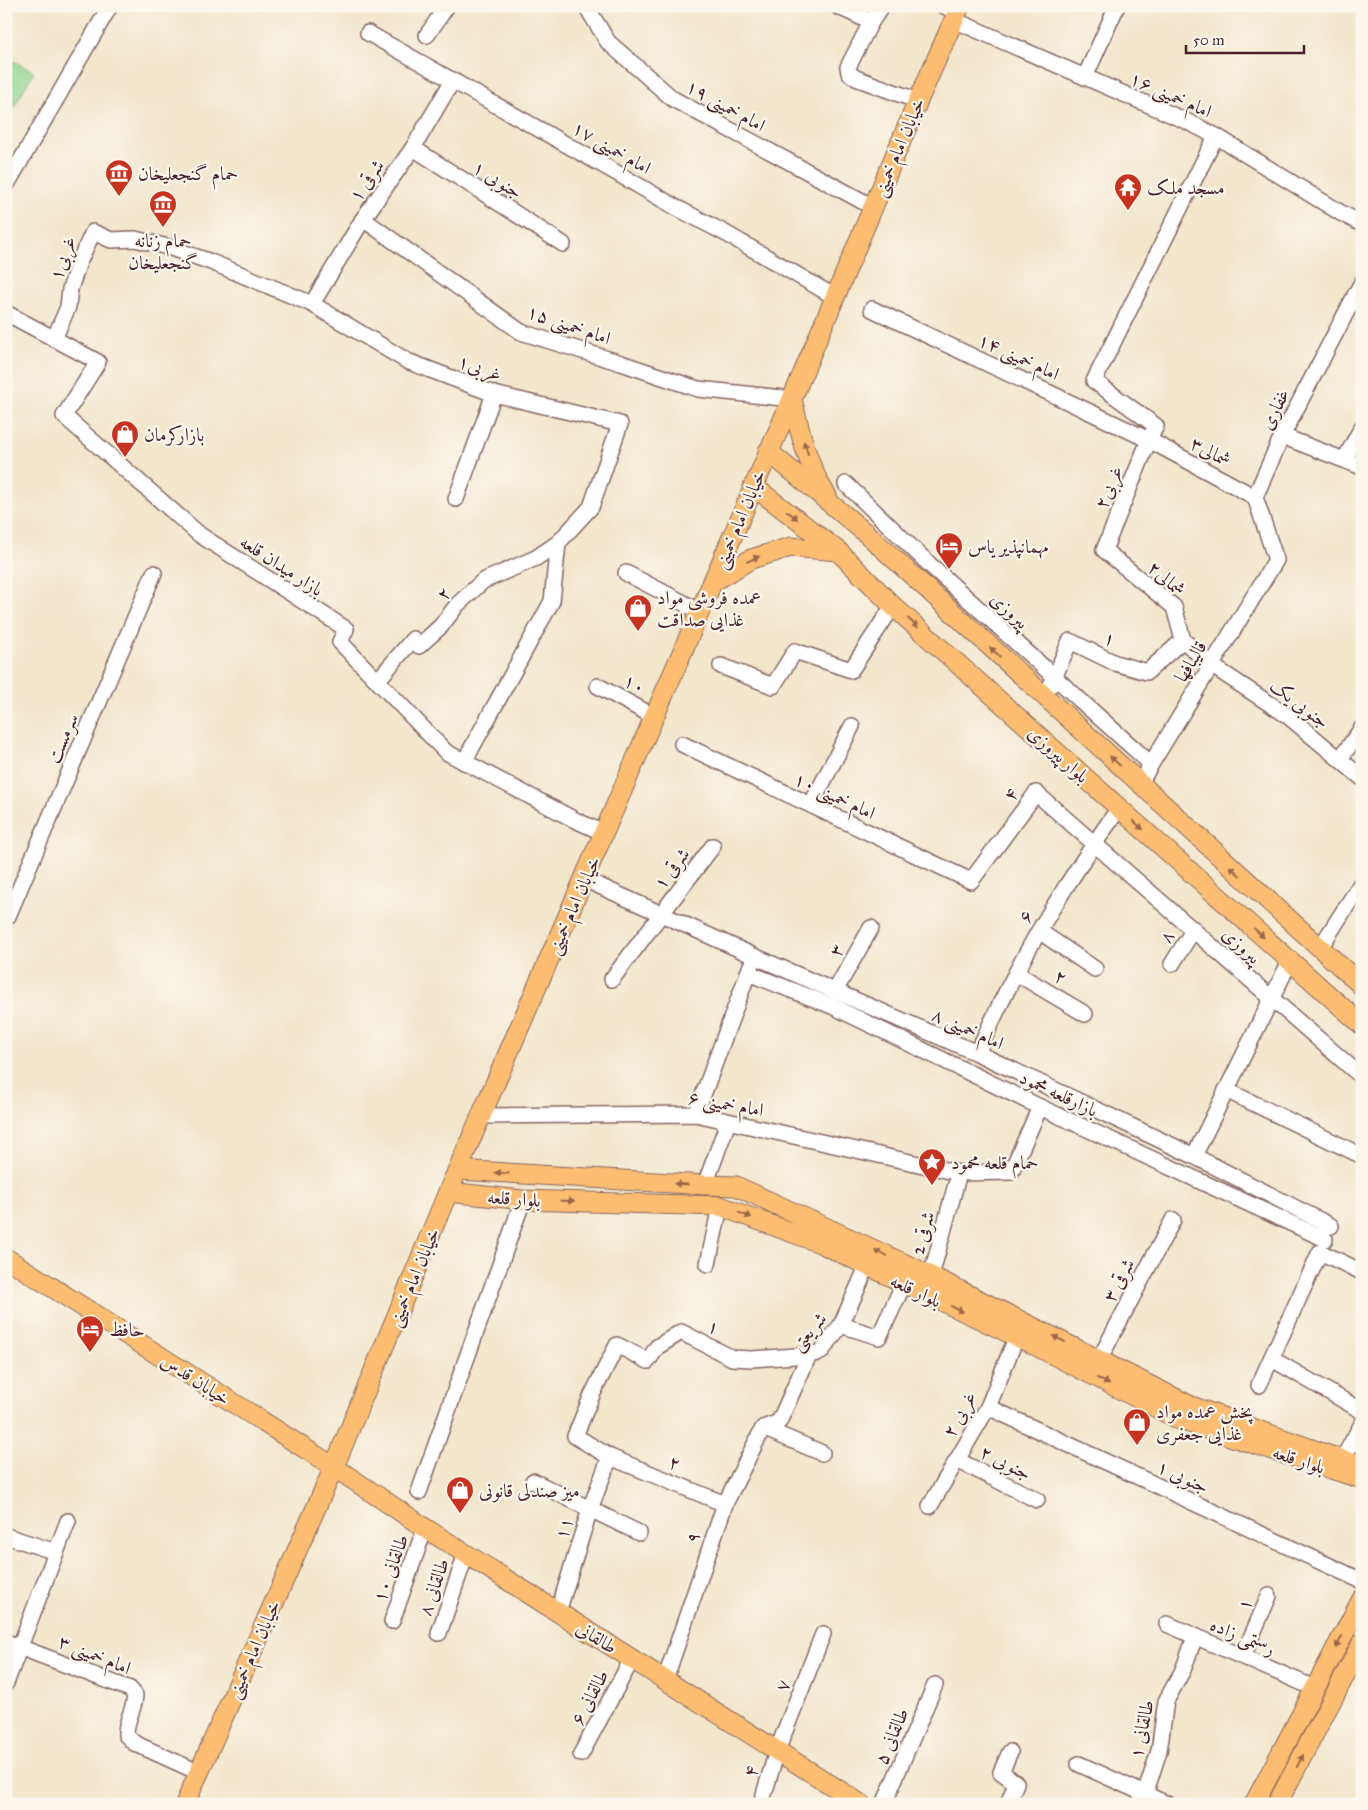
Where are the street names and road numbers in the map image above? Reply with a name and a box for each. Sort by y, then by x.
street label: امام خمینی ۱۶ [1124,66,1215,127]
street label: امام خمینی ۱۹ [680,74,769,141]
street label: خیابان امام خمینی [867,94,934,202]
street label: امام خمینی ۱۷ [566,116,655,184]
street label: ۱ شرقی [344,155,390,206]
street label: ۱ جنوبی [467,155,527,206]
street label: غربی۱ [44,233,84,284]
street label: امام خمینی ۱۵ [522,299,614,354]
street label: امام خمینی ۱۴ [972,328,1063,390]
street label: غربی۱ [454,349,505,389]
street label: غفاری [1255,385,1294,433]
street label: شمالی۳ [1187,431,1235,472]
street label: غربی۲ [1089,462,1131,513]
street label: خیابان امام خمینی [708,466,775,574]
street label: بازار میدان قلعه [236,530,328,601]
street label: شمالی۲ [1143,556,1190,601]
street label: ۲ [431,582,456,605]
street label: پیروزی [984,587,1035,636]
street label: ۱ [1100,626,1120,651]
street label: قالیبافها [1169,636,1212,686]
street label: ۱۰ [620,668,650,699]
street label: جنوبی یک [1264,674,1334,736]
street label: سرمست [42,710,84,767]
street label: بلوار پیروزی [1022,721,1094,789]
street label: امام خمینی ۱۰ [788,767,879,829]
street label: ۴ [998,783,1023,806]
street label: ۱ شرقی [648,843,695,894]
street label: خیابان امام خمینی [542,852,610,960]
street label: ۶ [1013,906,1038,927]
street label: پیروزی [1216,922,1267,971]
street label: ۸ [1154,925,1179,947]
street label: ۳ [824,940,849,961]
street label: ۲ [1050,964,1071,989]
street label: امام خمینی ۸ [926,1002,1007,1059]
street label: بازارقلعه محمود [1016,1065,1102,1122]
street label: امام خمینی ۶ [686,1086,765,1126]
street label: بلوار قلعه [486,1185,542,1212]
street label: 2 شرقی [906,1209,940,1258]
street label: خیابان امام خمینی [382,1224,449,1332]
street label: ۳ شرقی [1098,1255,1140,1306]
street label: بلوار قلعه [887,1269,945,1312]
street label: شریعتی [785,1307,833,1357]
street label: ۱ [704,1314,724,1339]
street label: خیابان قدس [157,1349,235,1410]
street label: ۲ غربی [938,1387,984,1443]
street label: ۲ جنوبی [975,1440,1035,1488]
street label: بلوار قلعه [1270,1440,1328,1479]
street label: ۲ [665,1450,684,1475]
street label: ۱ جنوبی [1152,1455,1212,1501]
street label: ۱۱ [549,1514,578,1542]
street label: ۹ [680,1528,705,1546]
street label: طالقانی ۱۰ [368,1531,413,1605]
street label: طالقانی ۸ [413,1555,454,1619]
street label: ۱ [1232,1595,1257,1614]
street label: خیابان امام خمینی [222,1596,290,1704]
street label: رستمی زاده [1206,1613,1279,1662]
street label: طالقانی [572,1616,621,1659]
street label: امام خمینی ۳ [53,1630,134,1684]
street label: طالقانی ۶ [565,1666,613,1729]
street label: ۷ [770,1676,795,1694]
street label: طالقانی ۱ [1124,1698,1159,1760]
street label: طالقانی ۵ [869,1704,914,1768]
street label: ۴ [738,1762,763,1780]

